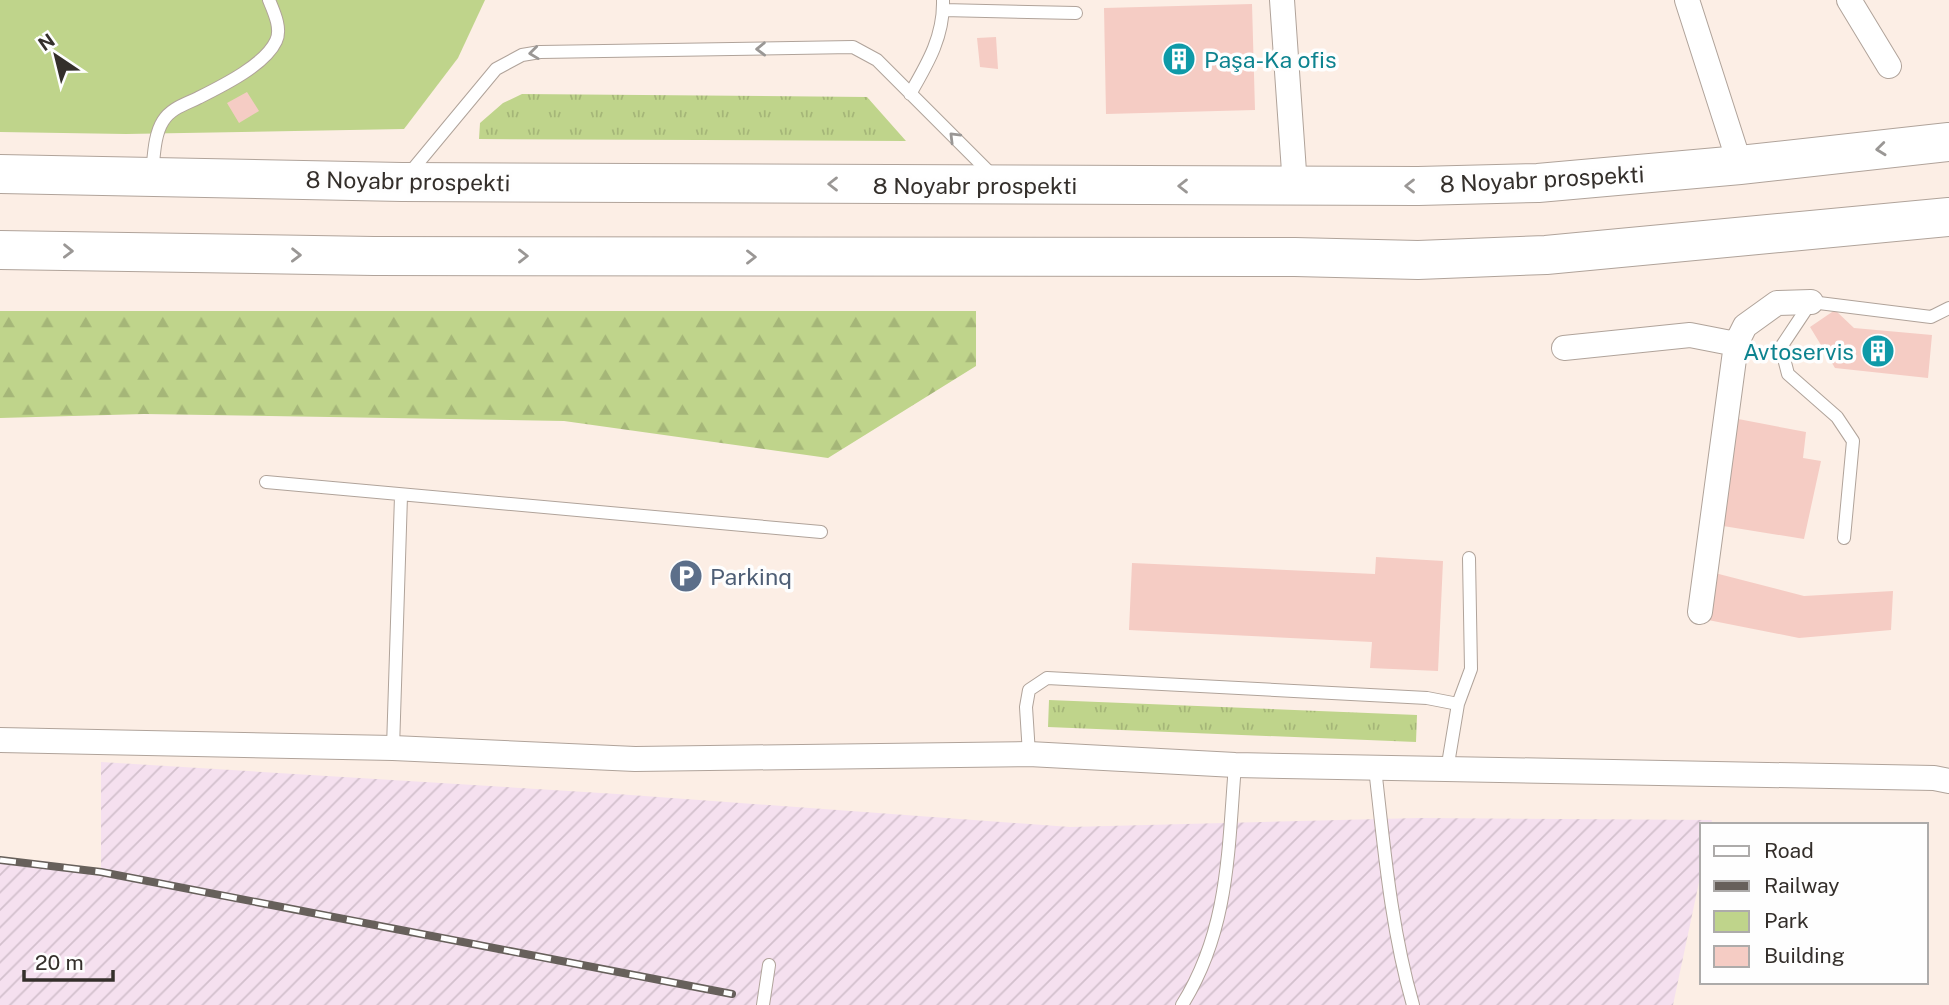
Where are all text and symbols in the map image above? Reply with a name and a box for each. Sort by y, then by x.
north arrow [21,21,91,91]
text: N [34,29,59,55]
building icon: Paşa-Ka ofis [1160,40,1198,78]
one-way arrow [756,41,766,57]
one-way arrow [528,46,540,61]
place label: Paşa-Ka ofis [1204,46,1337,73]
one-way arrow [949,132,962,145]
one-way arrow [1875,142,1887,157]
street label: 8 Noyabr prospekti [1439,160,1645,198]
street label: 8 Noyabr prospekti [305,166,511,196]
street label: 8 Noyabr prospekti [873,172,1077,199]
one-way arrow [827,176,838,192]
one-way arrow [1177,178,1188,194]
one-way arrow [1405,178,1415,194]
one-way arrow [63,244,74,259]
one-way arrow [291,247,301,263]
one-way arrow [518,248,529,264]
one-way arrow [746,249,756,265]
building icon: Avtoservis [1859,332,1897,370]
place label: Avtoservis [1743,338,1854,365]
parking icon: Parkinq [667,557,705,595]
place label: Parkinq [710,563,792,590]
legend [1700,823,1928,984]
text: Road [1764,838,1814,863]
text: Railway [1764,873,1840,898]
text: Park [1764,908,1809,933]
scale bar [24,939,114,983]
text: Building [1764,943,1845,968]
text: 20 m [35,950,84,975]

